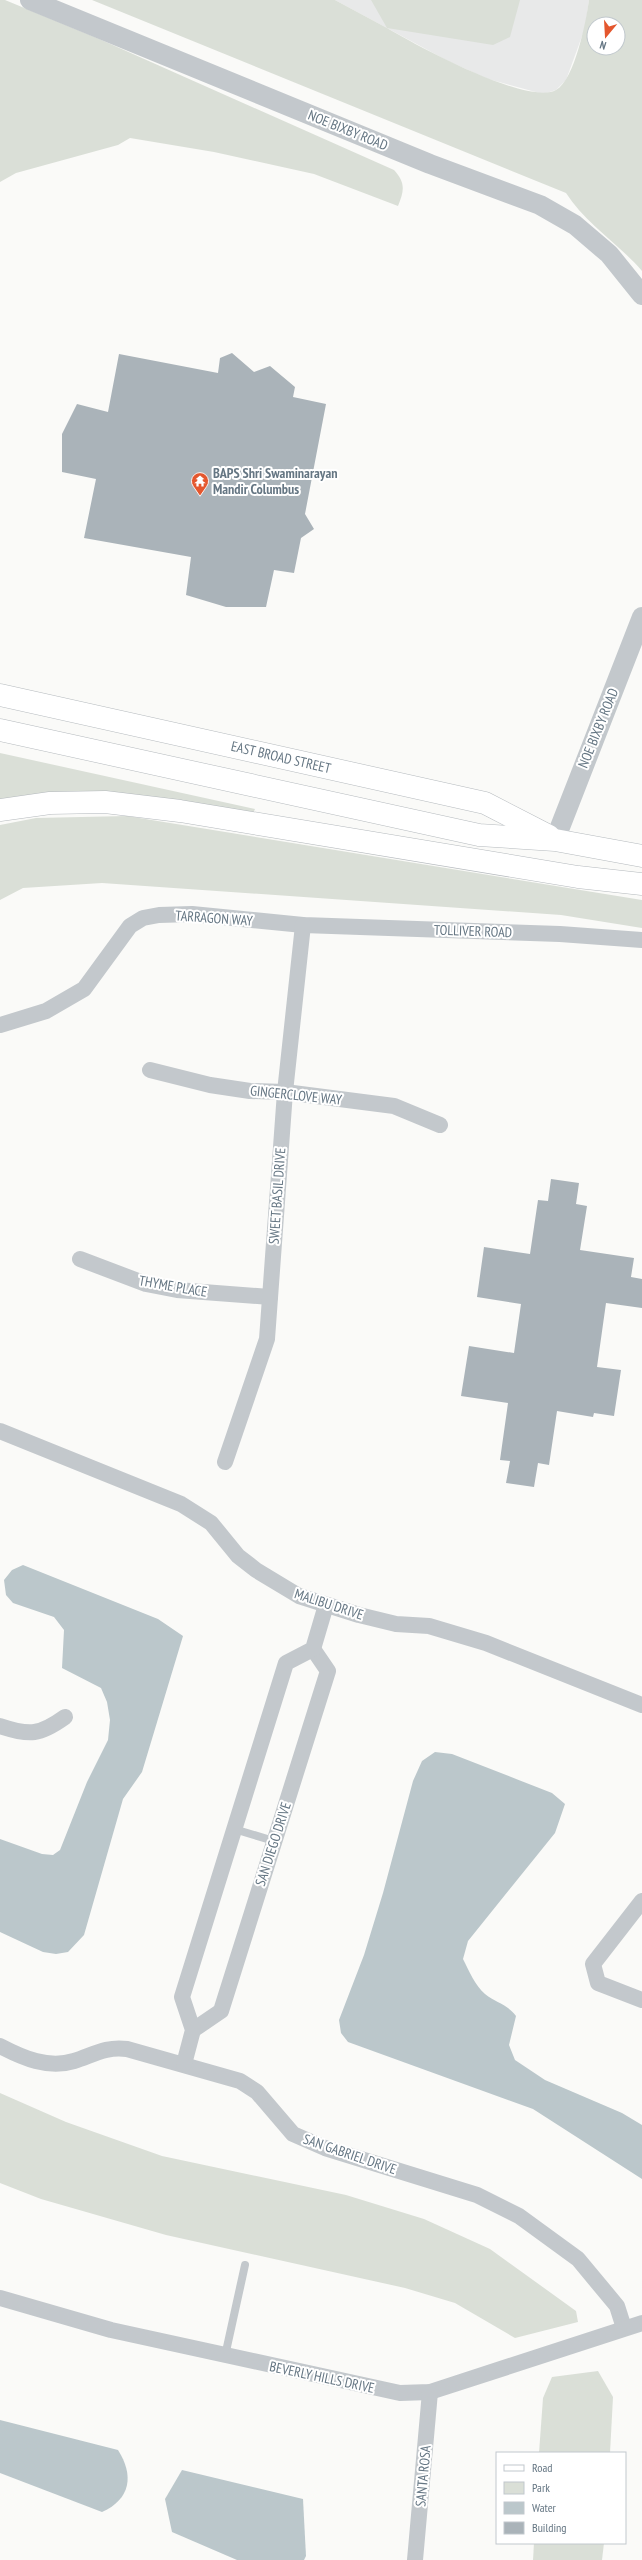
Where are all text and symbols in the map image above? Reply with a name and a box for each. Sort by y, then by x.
north arrow [586,16,626,56]
text: N [598,38,608,53]
street label: NOE BIXBY ROAD [305,106,391,154]
place label: BAPS Shri Swaminarayan Mandir Columbus [213,464,337,498]
temple icon: BAPS Shri Swaminarayan Mandir Columbus [190,471,210,496]
street label: NOE BIXBY ROAD [574,685,622,771]
street label: EAST BROAD STREET [229,737,333,777]
street label: TARRAGON WAY [175,906,254,930]
street label: TOLLIVER ROAD [434,921,512,941]
street label: GINGERCLOVE WAY [249,1081,343,1109]
street label: SWEET BASIL DRIVE [265,1147,289,1245]
street label: THYME PLACE [137,1271,209,1301]
street label: MALIBU DRIVE [292,1584,366,1624]
street label: SAN DIEGO DRIVE [251,1800,295,1888]
street label: SAN GABRIEL DRIVE [301,2130,399,2178]
street label: BEVERLY HILLS DRIVE [268,2357,376,2397]
street label: SANTA ROSA [411,2444,435,2507]
legend [496,2452,626,2544]
text: Road [532,2460,552,2475]
text: Park [532,2480,550,2495]
text: Water [532,2500,557,2515]
text: Building [532,2520,567,2535]

